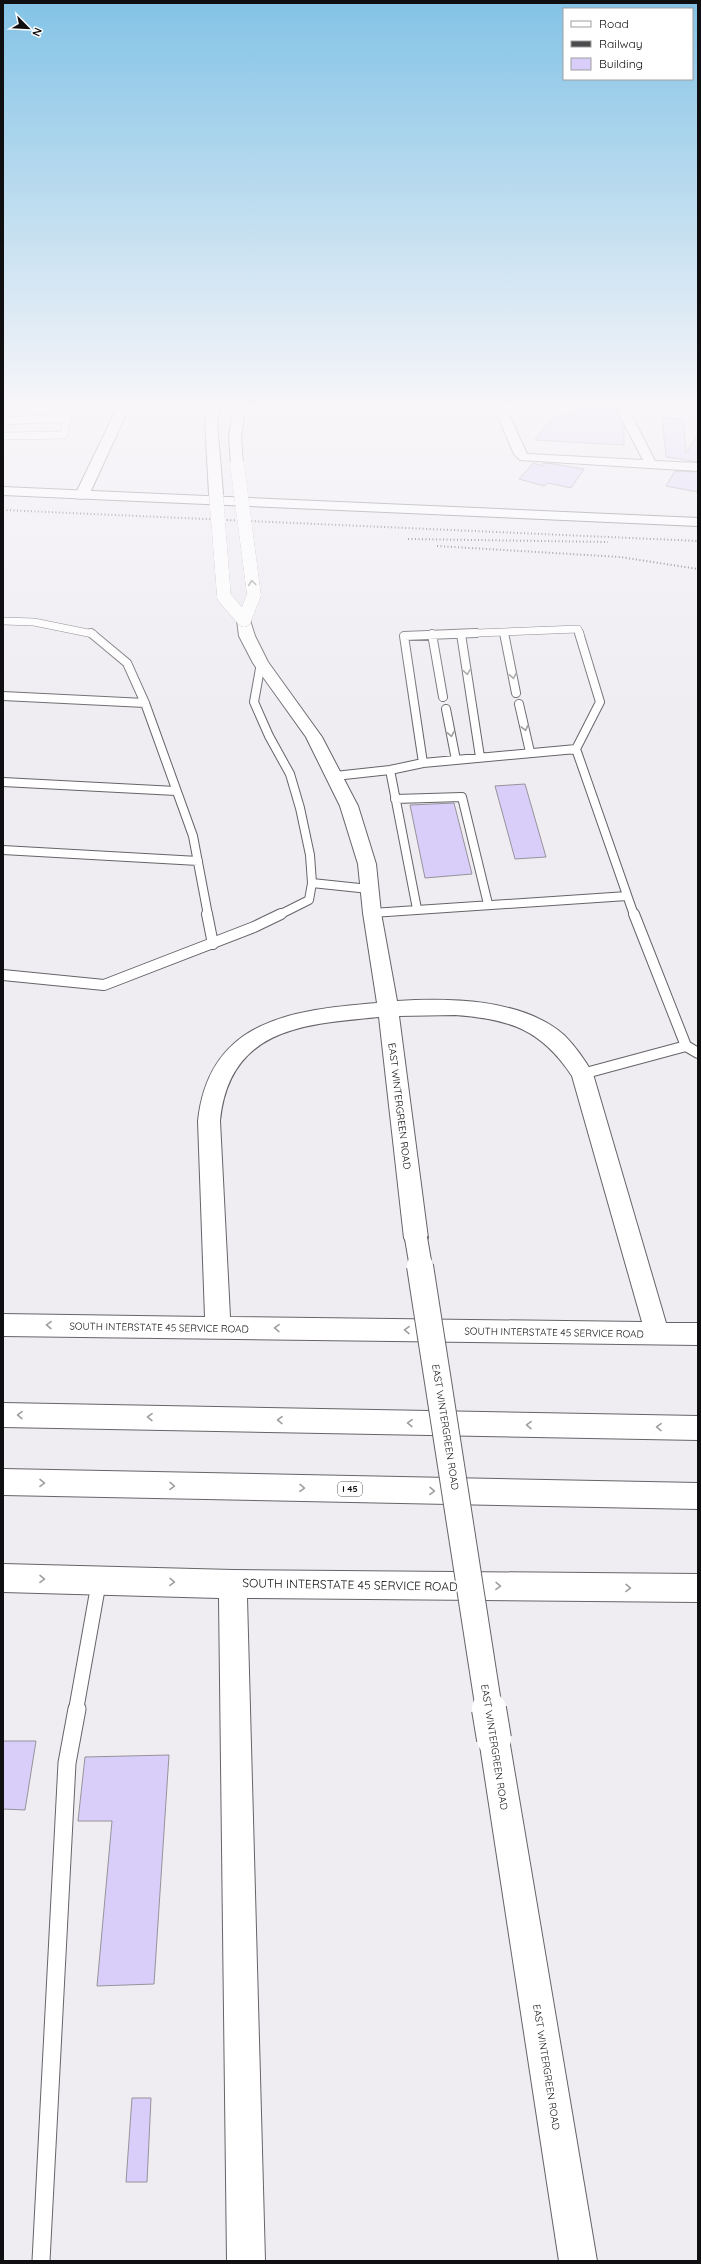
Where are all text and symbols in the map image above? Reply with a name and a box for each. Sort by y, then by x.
north arrow [8,8,48,48]
legend [563,8,693,80]
text: Road [599,16,629,31]
text: N [29,26,45,39]
text: Railway [599,36,643,51]
text: Building [599,56,643,71]
one-way arrow [248,580,257,586]
one-way arrow [462,669,471,675]
one-way arrow [508,673,517,679]
one-way arrow [520,725,528,731]
one-way arrow [446,731,455,738]
street label: EAST WINTERGREEN ROAD [385,1042,414,1170]
street label: SOUTH INTERSTATE 45 SERVICE ROAD [69,1319,249,1336]
one-way arrow [46,1321,52,1329]
one-way arrow [274,1324,280,1332]
street label: SOUTH INTERSTATE 45 SERVICE ROAD [464,1324,644,1341]
one-way arrow [404,1326,410,1334]
street label: EAST WINTERGREEN ROAD [429,1363,462,1491]
one-way arrow [17,1411,23,1419]
one-way arrow [147,1413,153,1422]
one-way arrow [277,1416,283,1424]
one-way arrow [407,1418,413,1427]
one-way arrow [526,1421,532,1429]
one-way arrow [656,1423,662,1432]
one-way arrow [39,1479,45,1487]
one-way arrow [169,1482,175,1490]
road number: I 45 [338,1482,362,1496]
one-way arrow [299,1484,305,1493]
one-way arrow [429,1487,435,1495]
one-way arrow [39,1575,45,1583]
street label: SOUTH INTERSTATE 45 SERVICE ROAD [242,1575,458,1594]
one-way arrow [169,1578,175,1586]
one-way arrow [495,1582,501,1591]
one-way arrow [625,1584,631,1592]
street label: EAST WINTERGREEN ROAD [478,1683,511,1811]
street label: EAST WINTERGREEN ROAD [530,2003,563,2131]

